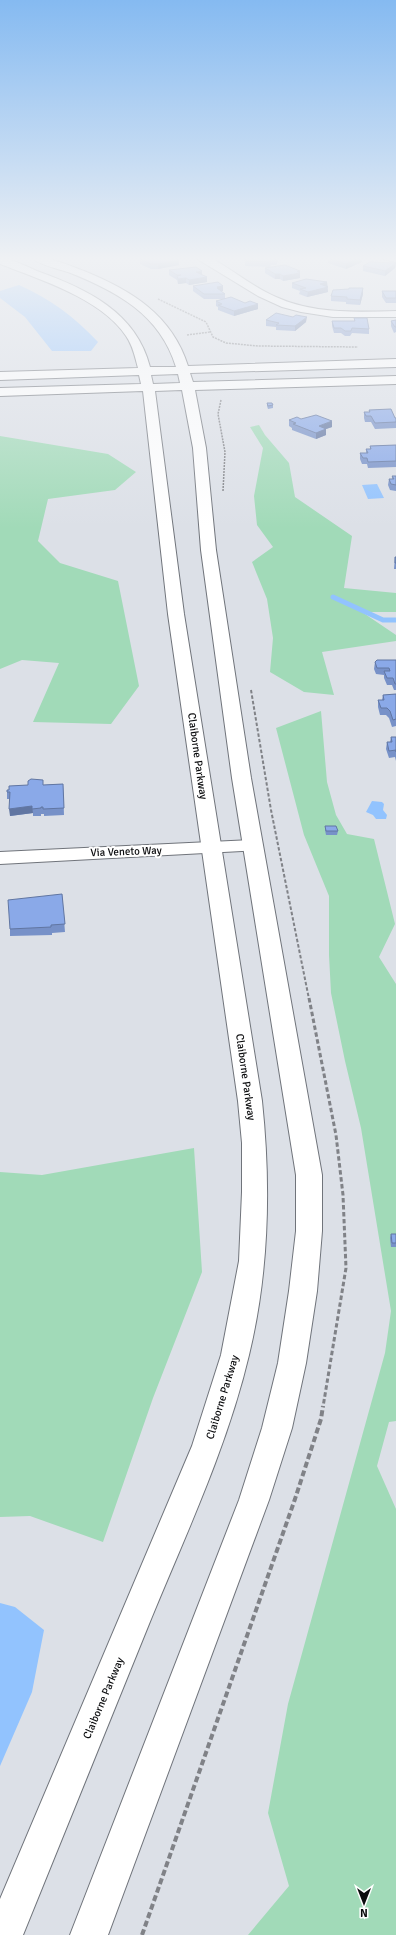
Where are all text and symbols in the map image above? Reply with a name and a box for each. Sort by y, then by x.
street label: Claiborne Parkway [185,712,210,801]
street label: Via Veneto Way [90,844,163,859]
street label: Claiborne Parkway [233,1033,258,1122]
street label: Claiborne Parkway [203,1353,242,1441]
street label: Claiborne Parkway [80,1655,127,1741]
north arrow [344,1883,384,1923]
text: N [360,1906,368,1919]

